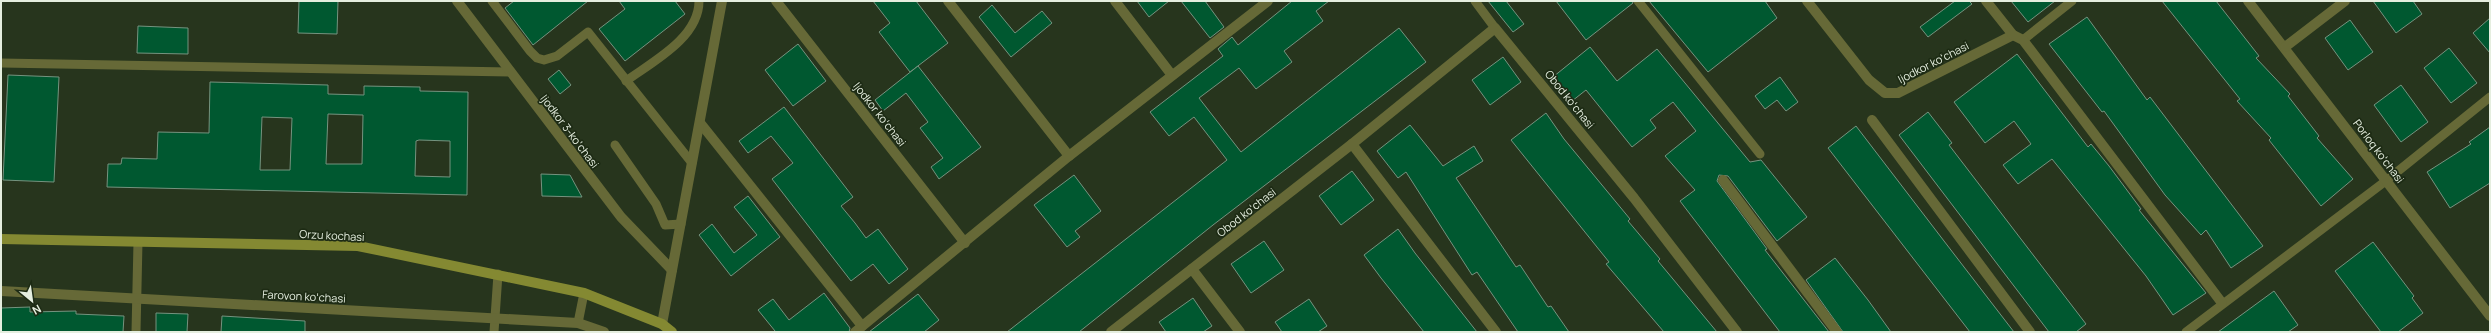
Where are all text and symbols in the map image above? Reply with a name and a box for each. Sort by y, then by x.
street label: Ijodkor koʻchasi [1895,38,1971,86]
street label: Obod koʻchasi [1542,67,1598,131]
street label: Ijodkor koʻchasi [850,79,910,149]
street label: Ijodkor 3-koʼchasi [537,91,603,171]
street label: Porloq koʻchasi [2350,116,2408,186]
street label: Obod koʻchasi [1213,184,1279,240]
street label: Orzu kochasi [299,226,365,244]
north arrow [12,281,52,321]
street label: Farovon koʻchasi [262,286,346,306]
text: N [30,302,44,319]

